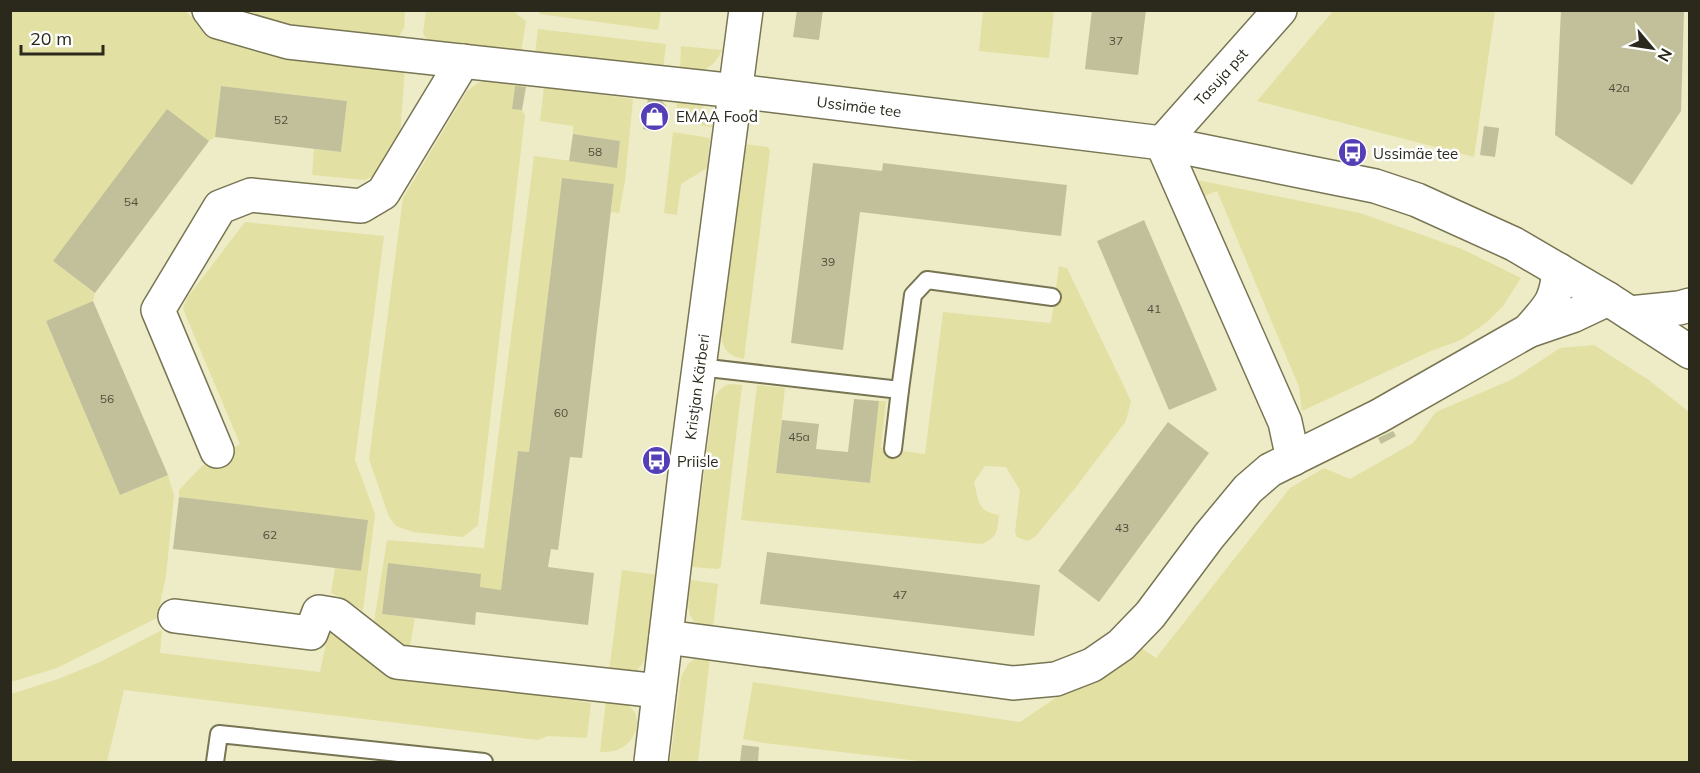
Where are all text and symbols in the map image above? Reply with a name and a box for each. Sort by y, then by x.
scale bar [21,18,104,56]
north arrow [1622,18,1682,78]
text: 20 m [30,27,72,50]
house number: 37 [1109,33,1123,48]
street label: Tasuja pst [1190,44,1252,110]
text: N [1653,45,1677,65]
house number: 42a [1608,80,1630,95]
street label: Ussimäe tee [816,91,903,121]
shop icon: EMAA Food [639,100,671,132]
place label: EMAA Food [676,107,758,126]
house number: 52 [274,112,288,127]
bus stop icon: Ussimäe tee [1336,137,1368,169]
house number: 58 [588,144,602,159]
place label: Ussimäe tee [1373,144,1458,163]
house number: 54 [124,194,138,209]
house number: 39 [821,254,835,269]
house number: 41 [1147,301,1161,316]
street label: Kristjan Kärberi [680,333,713,441]
house number: 56 [100,391,114,406]
house number: 60 [554,405,568,420]
house number: 45a [788,429,810,444]
bus stop icon: Priisle [640,445,672,477]
place label: Priisle [677,452,718,471]
house number: 43 [1115,520,1129,535]
house number: 62 [263,527,277,542]
house number: 47 [893,587,907,602]

